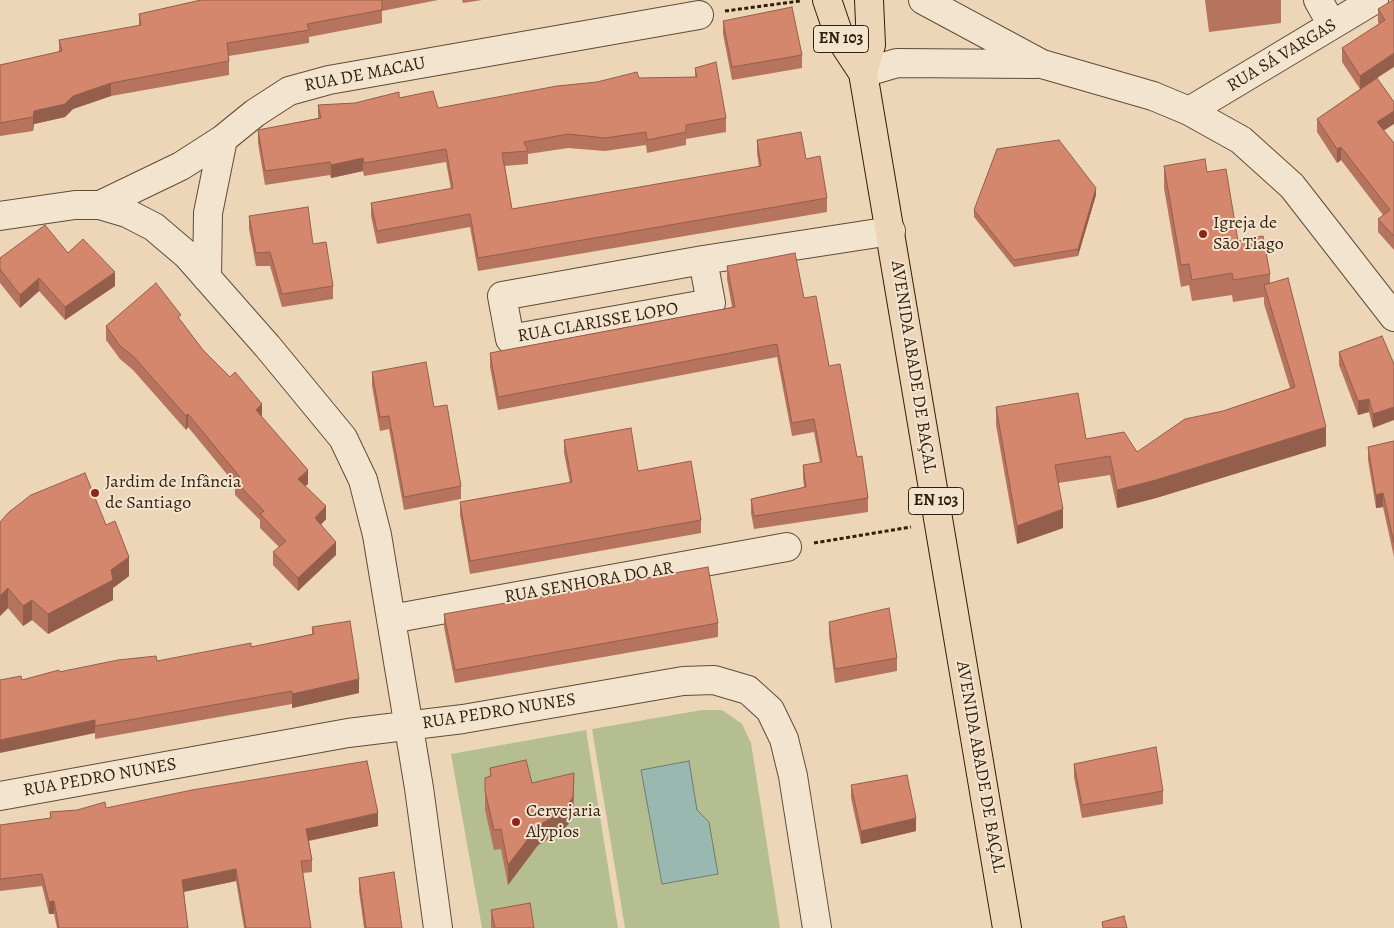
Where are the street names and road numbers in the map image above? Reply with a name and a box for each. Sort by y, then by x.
street label: RUA SÁ VARGAS [1223,15,1341,97]
road number: EN 103 [814,26,868,52]
street label: RUA DE MACAU [303,53,427,97]
street label: AVENIDA ABADE DE BAÇAL [886,259,940,475]
street label: RUA CLARISSE LOPO [516,298,680,348]
road number: EN 103 [908,488,964,514]
street label: RUA SENHORA DO AR [503,557,675,609]
street label: AVENIDA ABADE DE BAÇAL [951,659,1009,875]
street label: RUA PEDRO NUNES [421,689,577,735]
street label: RUA PEDRO NUNES [22,754,178,802]

